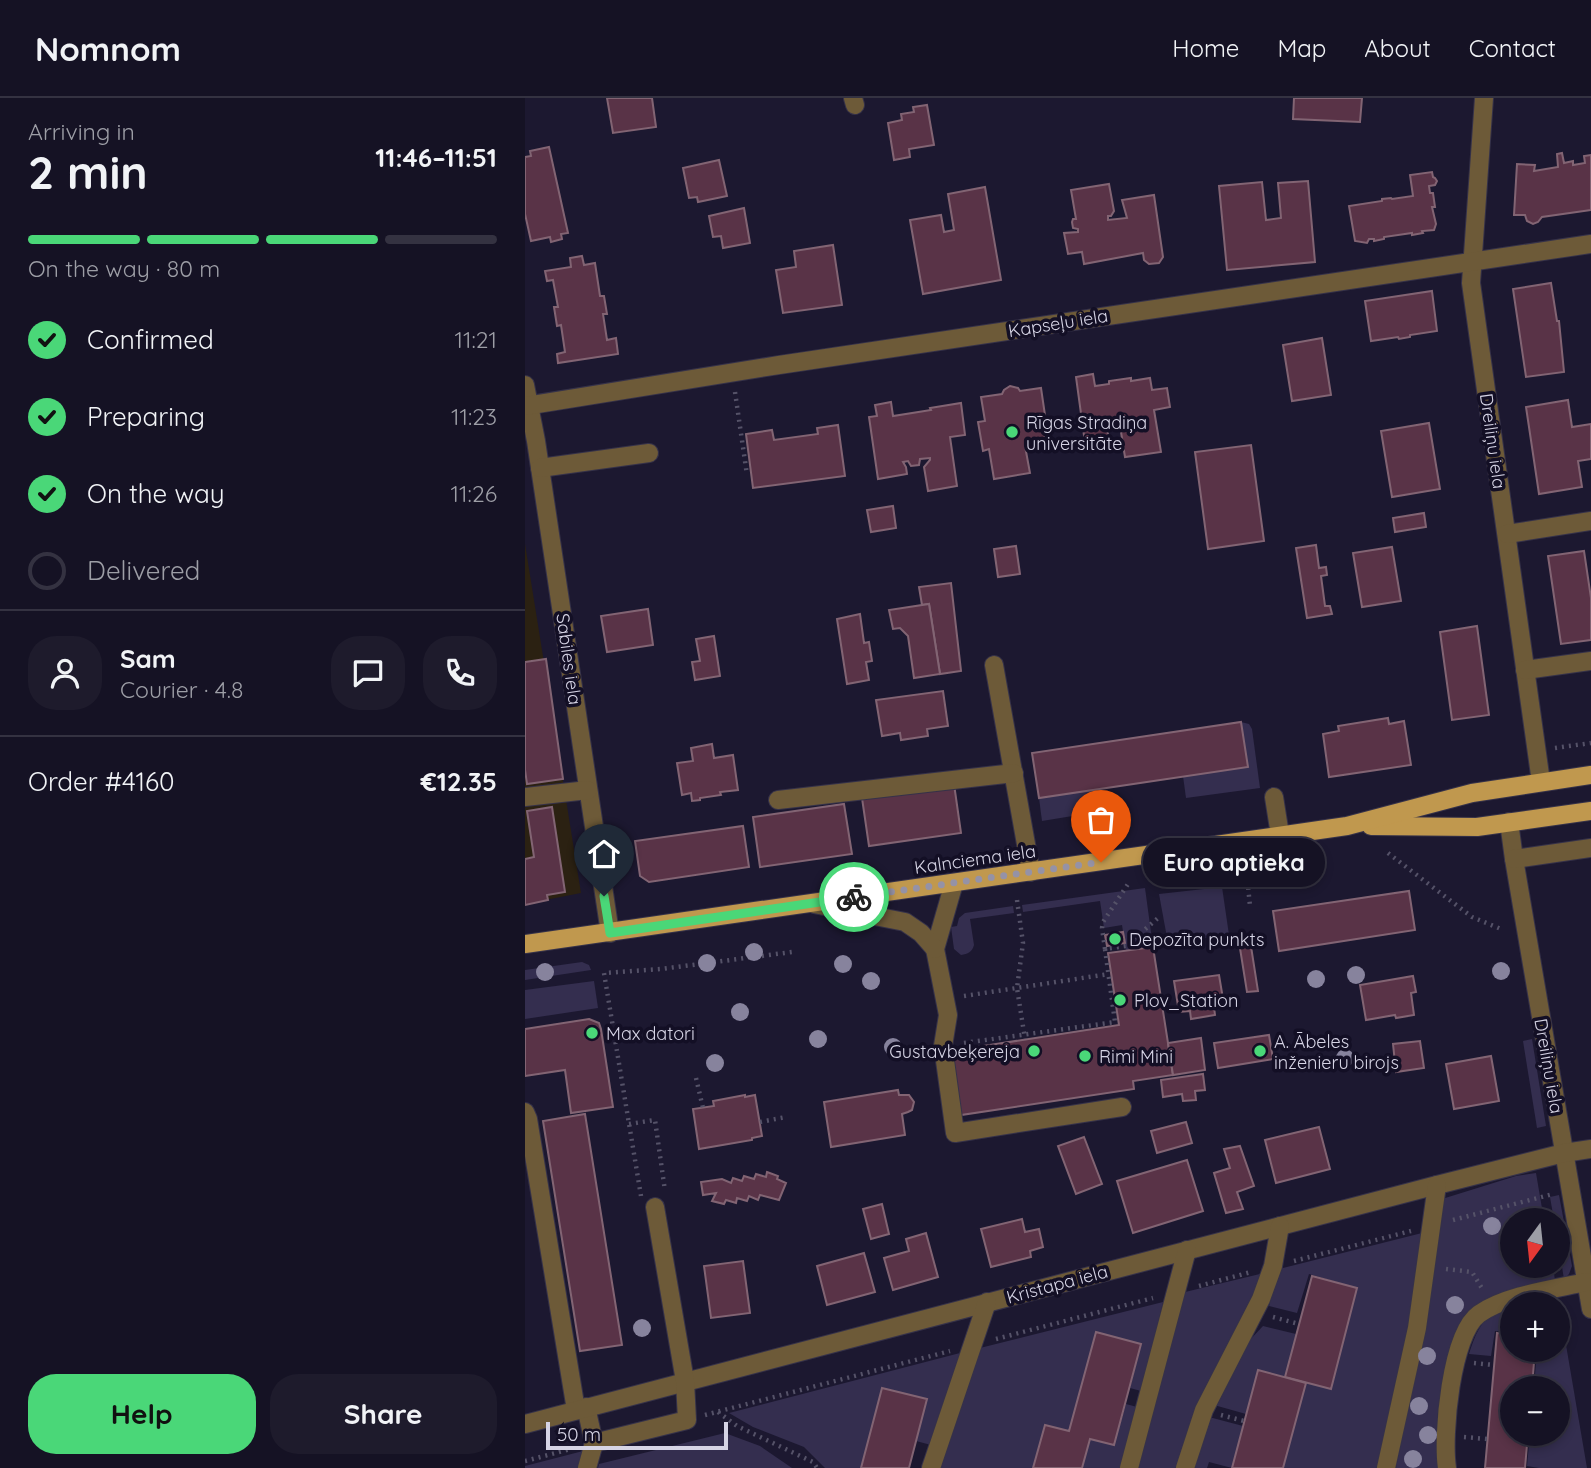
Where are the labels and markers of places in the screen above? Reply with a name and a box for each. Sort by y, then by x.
place label: Rīgas Stradiņa universitāte [1026,411,1147,455]
marker: Rīgas Stradiņa universitāte [1004,424,1020,440]
pin [1071,790,1131,862]
pin [574,824,634,896]
callout: Euro aptieka [1143,838,1325,886]
place label: Depozīta punkts [1129,928,1264,951]
marker: Depozīta punkts [1107,931,1123,947]
place label: Plov_Station [1134,989,1238,1012]
marker: Plov_Station [1112,992,1128,1008]
place label: Max datori [606,1022,695,1045]
marker: Max datori [584,1025,600,1041]
place label: A. Ābeles inženieru birojs [1274,1030,1399,1074]
place label: Gustavbeķereja [889,1040,1020,1063]
marker: Gustavbeķereja [1026,1043,1042,1059]
marker: A. Ābeles inženieru birojs [1252,1043,1268,1059]
place label: Rimi Mini [1099,1045,1173,1068]
marker: Rimi Mini [1077,1048,1093,1064]

